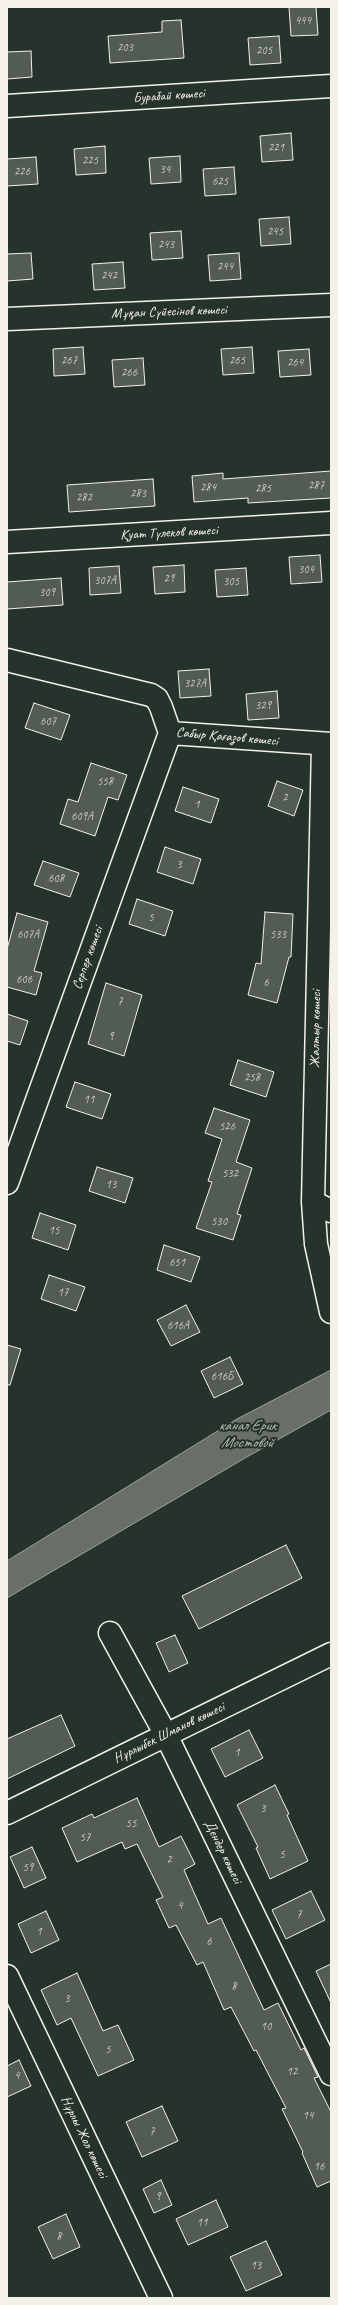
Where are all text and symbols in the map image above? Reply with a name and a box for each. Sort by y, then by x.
house number: 444 [295,14,311,28]
house number: 203 [117,41,133,55]
house number: 205 [256,44,272,58]
street label: Бурабай көшесi [133,85,205,107]
house number: 221 [268,141,284,155]
house number: 225 [82,154,98,168]
house number: 34 [160,163,170,177]
house number: 226 [14,165,30,179]
house number: 625 [212,175,228,189]
house number: 245 [267,225,283,239]
house number: 243 [158,238,174,252]
house number: 244 [217,260,233,274]
house number: 242 [101,269,117,283]
street label: Мұқан Сүйесінов көшесі [111,302,227,322]
house number: 267 [61,354,77,368]
house number: 265 [229,354,245,368]
house number: 264 [287,356,303,370]
house number: 266 [121,366,137,380]
house number: 287 [308,479,324,493]
house number: 284 [200,481,216,495]
house number: 285 [255,482,271,496]
house number: 283 [130,487,146,501]
house number: 282 [76,491,92,505]
street label: Қуат Түлеков көшесі [120,522,218,544]
house number: 304 [298,563,314,577]
house number: 29 [164,572,174,586]
house number: 307А [94,574,116,588]
house number: 305 [223,575,239,589]
house number: 309 [39,586,55,600]
house number: 327А [184,677,206,691]
house number: 329 [255,699,271,713]
house number: 607 [40,715,56,729]
street label: Сабыр Қағазов көшесі [175,724,279,750]
house number: 558 [97,775,113,789]
house number: 2 [282,791,288,805]
house number: 1 [194,798,200,812]
house number: 609А [71,810,93,824]
house number: 3 [176,858,182,872]
house number: 608 [48,872,64,886]
house number: 5 [148,911,154,925]
street label: Серпер көшесі [69,924,107,992]
house number: 607А [17,928,39,942]
house number: 533 [270,928,286,942]
house number: 606 [16,973,32,987]
house number: 6 [263,976,269,990]
street label: Жалтыр көшесі [307,990,325,1068]
house number: 7 [117,995,123,1009]
house number: 9 [108,1030,114,1044]
house number: 258 [244,1071,260,1085]
house number: 11 [84,1093,94,1107]
house number: 526 [219,1120,235,1134]
house number: 532 [222,1167,238,1181]
house number: 13 [106,1178,116,1192]
house number: 530 [211,1215,227,1229]
house number: 15 [49,1224,59,1238]
house number: 651 [169,1256,185,1270]
house number: 17 [58,1286,68,1300]
house number: 616А [167,1319,189,1333]
house number: 616Б [211,1370,233,1384]
water label: канал Ерик Мостовой [218,1417,276,1452]
street label: Нұрлыбек Шманов көшесі [111,1699,227,1767]
house number: 1 [234,1746,240,1760]
house number: 3 [260,1802,266,1816]
house number: 55 [126,1817,136,1831]
street label: Дендер көшесі [200,1818,246,1886]
house number: 57 [80,1831,90,1845]
house number: 5 [279,1848,285,1862]
house number: 2 [166,1853,172,1867]
house number: 59 [23,1861,33,1875]
house number: 4 [177,1899,183,1913]
house number: 7 [296,1908,302,1922]
house number: 1 [36,1925,42,1939]
house number: 6 [206,1935,212,1949]
house number: 8 [231,1980,237,1994]
house number: 3 [64,1992,70,2006]
house number: 10 [261,2020,271,2034]
house number: 5 [105,2043,111,2057]
house number: 12 [287,2065,297,2079]
house number: 4 [14,2069,20,2083]
street label: Нұрлы Жол көшесі [57,2093,111,2181]
house number: 14 [303,2109,313,2123]
house number: 7 [149,2125,155,2139]
house number: 16 [314,2160,324,2174]
house number: 9 [155,2190,161,2204]
house number: 11 [197,2216,207,2230]
house number: 8 [56,2230,62,2244]
house number: 13 [251,2259,261,2273]

